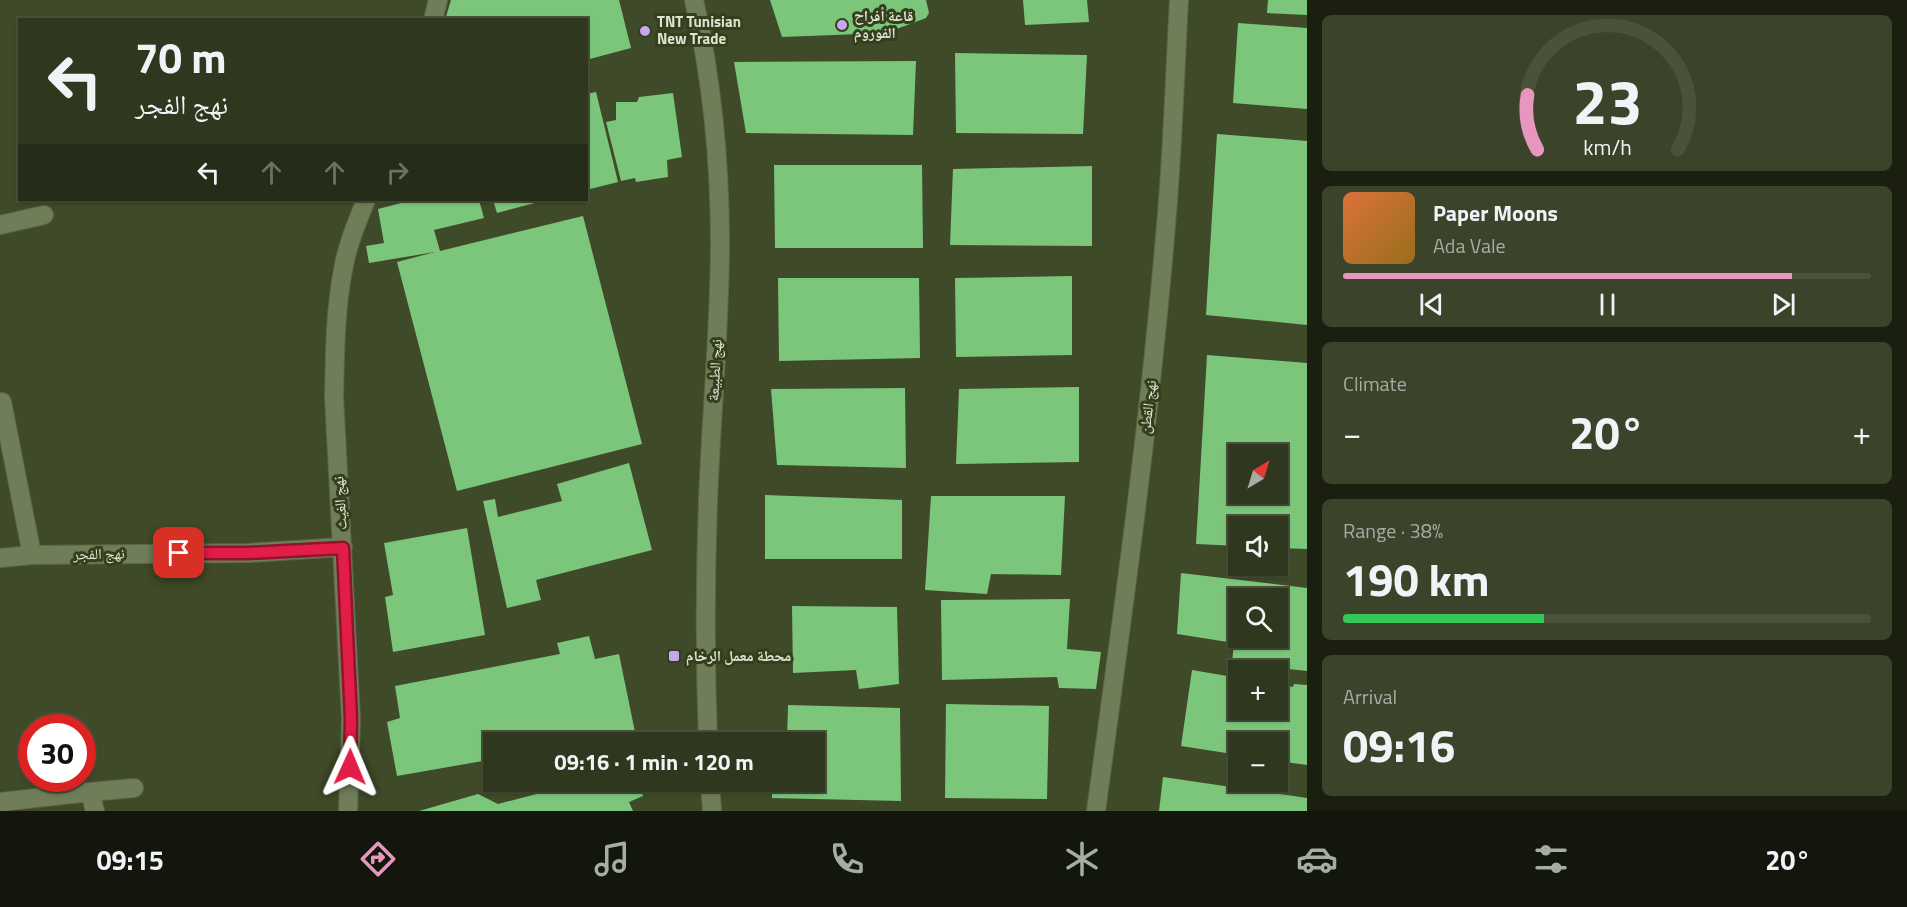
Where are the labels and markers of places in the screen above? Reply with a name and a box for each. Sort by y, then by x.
place label: قاعة أفراح الفوروم [854,4,913,44]
place label: TNT Tunisian New Trade [657,10,741,50]
marker: قاعة أفراح الفوروم [835,18,849,32]
marker: TNT Tunisian New Trade [638,24,652,38]
pin [153,527,204,578]
place label: محطة معمل الرخام [686,644,791,667]
marker: محطة معمل الرخام [667,649,681,663]

